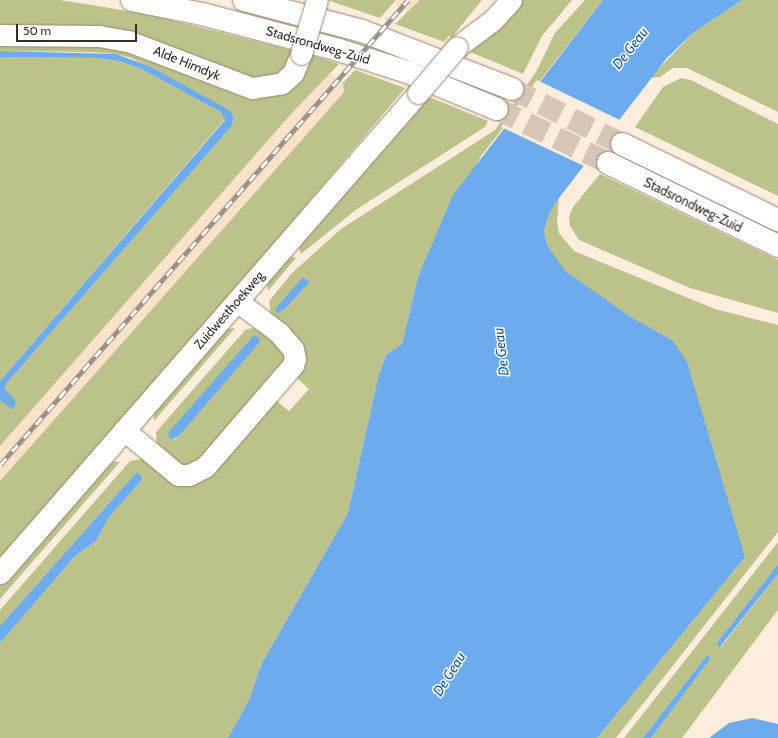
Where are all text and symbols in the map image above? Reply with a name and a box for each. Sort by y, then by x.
scale bar [18,16,139,42]
text: 50 m [23,23,51,38]
street label: Stadsrondweg-Zuid [264,23,372,67]
water label: De Geau [609,24,651,72]
street label: Alde Himdyk [151,43,223,83]
street label: Stadsrondweg-Zuid [641,174,745,236]
street label: Zuidwesthoekweg [191,268,267,352]
water label: De Geau [490,327,512,377]
water label: De Geau [429,649,469,699]

